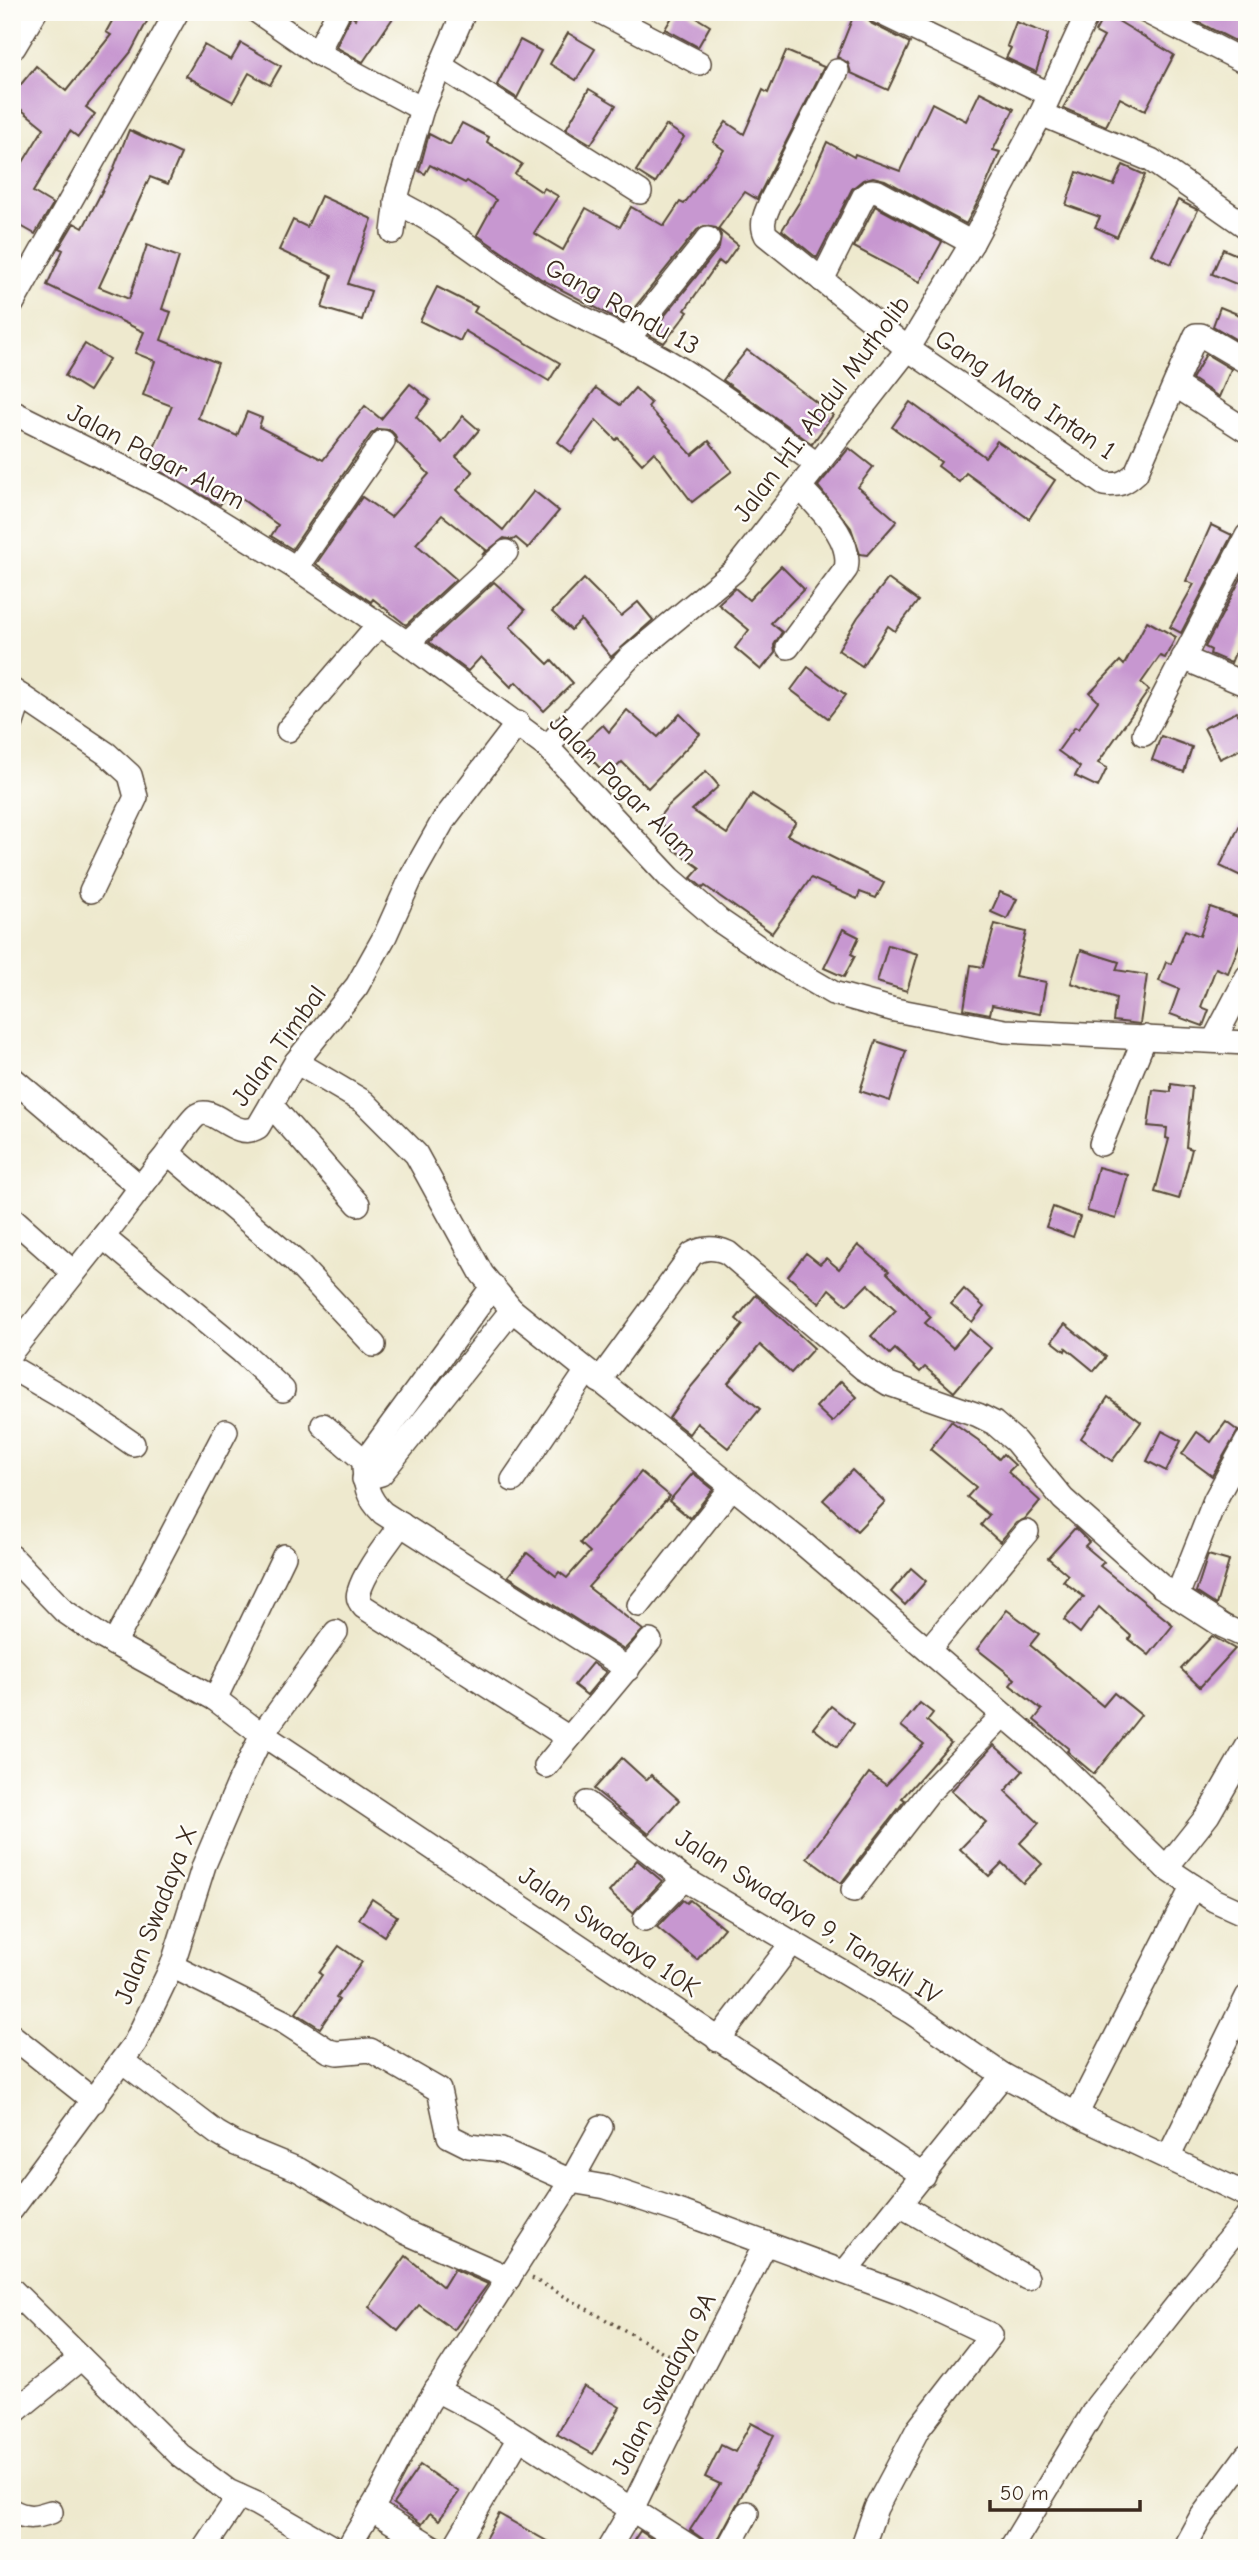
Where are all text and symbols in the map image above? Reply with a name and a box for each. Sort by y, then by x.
street label: Gang Randu 13 [540,252,704,362]
street label: Jalan HI. Abdul Mutholib [727,290,917,528]
street label: Gang Mata Intan 1 [929,324,1121,466]
street label: Jalan Pagar Alam [62,398,250,516]
street label: Jalan Pagar Alam [543,708,703,868]
street label: Jalan Timbal [225,980,333,1112]
street label: Jalan Swadaya X [108,1822,204,2008]
street label: Jalan Swadaya 9, Tangkil IV [670,1823,946,2011]
street label: Jalan Swadaya 10K [513,1860,705,2004]
street label: Jalan Swadaya 9A [605,2288,723,2480]
scale bar [990,2469,1140,2513]
text: 50 m [1000,2481,1049,2505]

